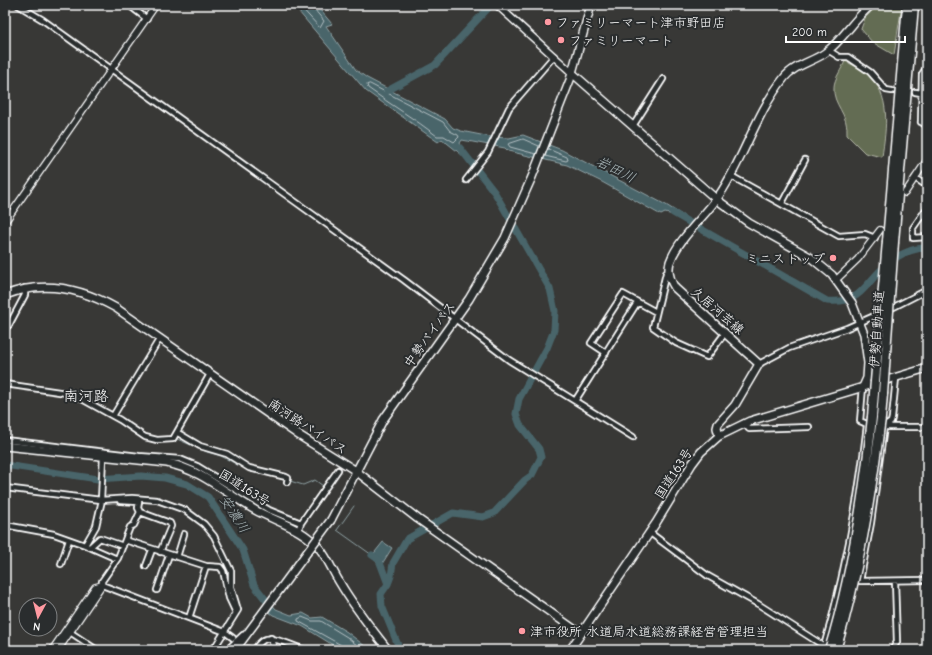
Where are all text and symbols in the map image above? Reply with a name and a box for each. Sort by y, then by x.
place label: ファミリーマート津市野田店 [556,15,725,30]
marker: ファミリーマート津市野田店 [543,17,553,27]
scale bar [786,18,905,44]
text: 200 m [792,25,827,39]
place label: ファミリーマート [569,33,673,48]
marker: ファミリーマート [556,35,566,45]
water label: 岩田川 [593,152,638,187]
place label: ミニストップ [746,251,825,266]
marker: ミニストップ [828,253,838,263]
street label: 久居河芸線 [688,283,748,338]
street label: 伊勢自動車道 [866,290,887,368]
street label: 中勢バイパス [400,298,458,370]
district label: 南河路 [63,387,109,405]
street label: 南河路バイパス [266,395,350,457]
street label: 国道163号 [651,445,695,502]
street label: 国道163号 [216,466,273,509]
water label: 安濃川 [216,492,253,537]
north arrow [18,597,58,637]
text: N [32,620,41,633]
place label: 津市役所 水道局水道総務課経営管理担当 [530,624,768,639]
marker: 津市役所 水道局水道総務課経営管理担当 [517,626,527,636]

